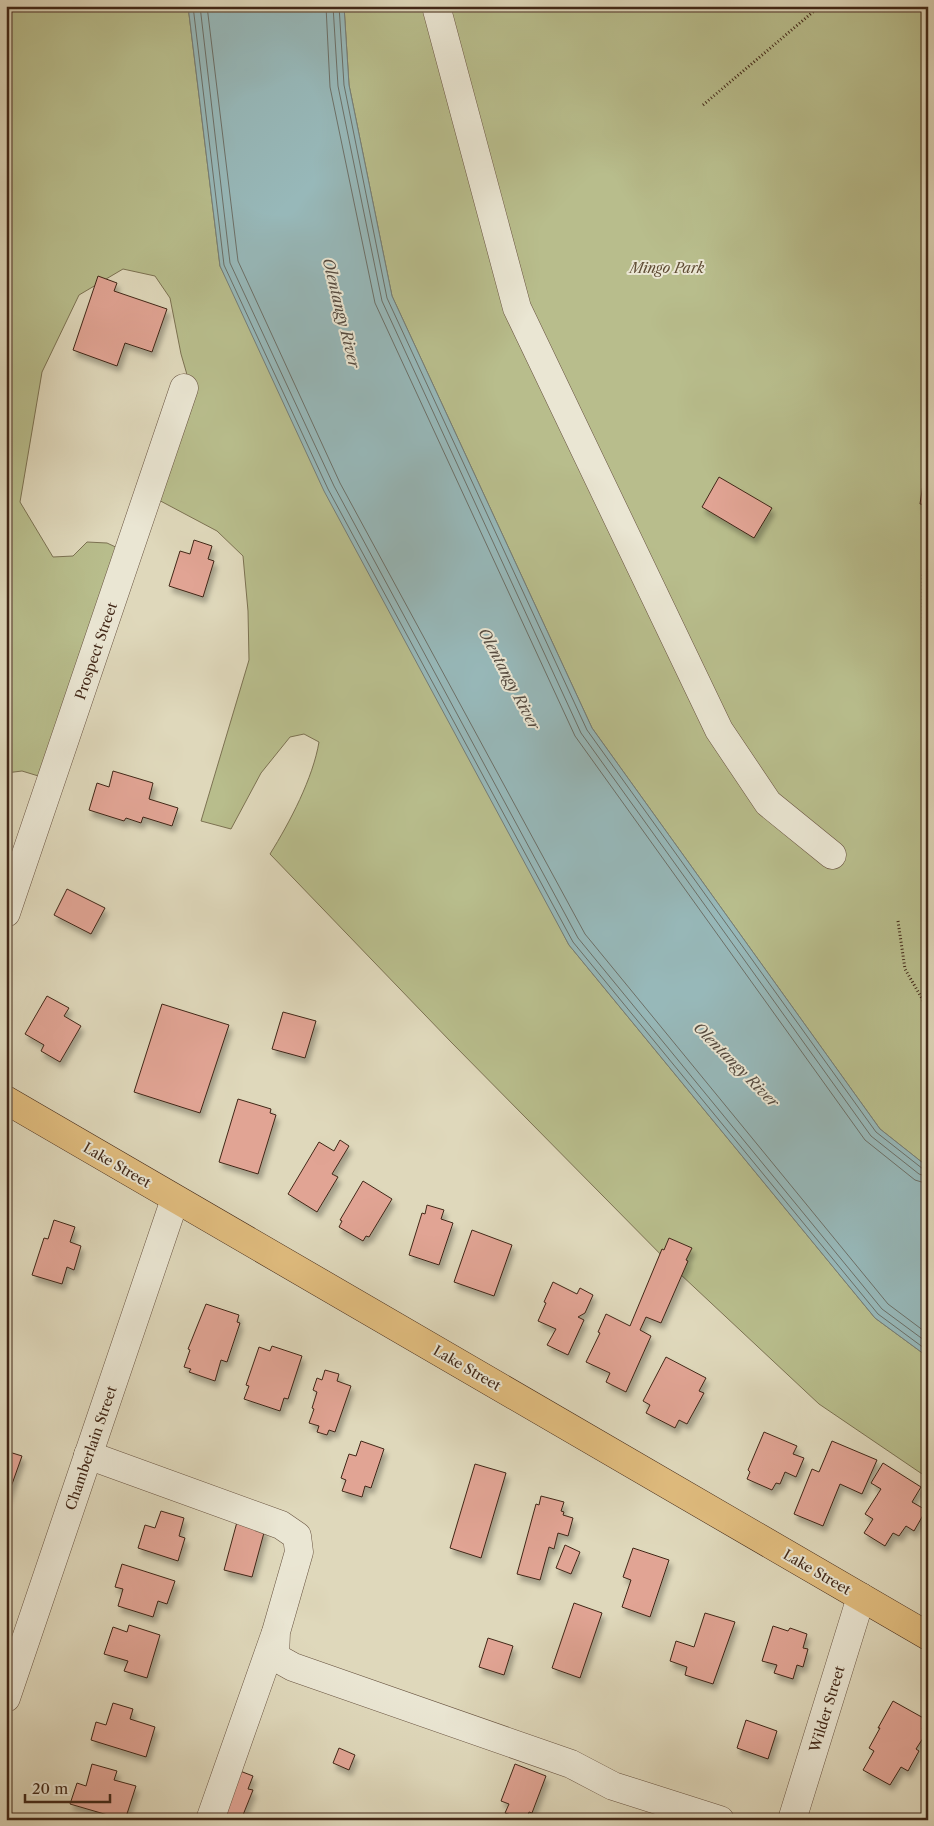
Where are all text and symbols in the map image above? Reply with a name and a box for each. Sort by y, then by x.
water label: Olentangy River [319,256,365,371]
park label: Mingo Park [628,259,705,277]
street label: Prospect Street [71,600,121,702]
water label: Olentangy River [475,624,545,734]
water label: Olentangy River [690,1018,784,1112]
street label: Lake Street [80,1138,154,1192]
street label: Lake Street [430,1341,504,1395]
street label: Chamberlain Street [61,1384,121,1512]
street label: Lake Street [780,1545,854,1599]
street label: Wilder Street [805,1664,849,1755]
scale bar [25,1771,110,1803]
text: 20 m [32,1779,68,1798]

